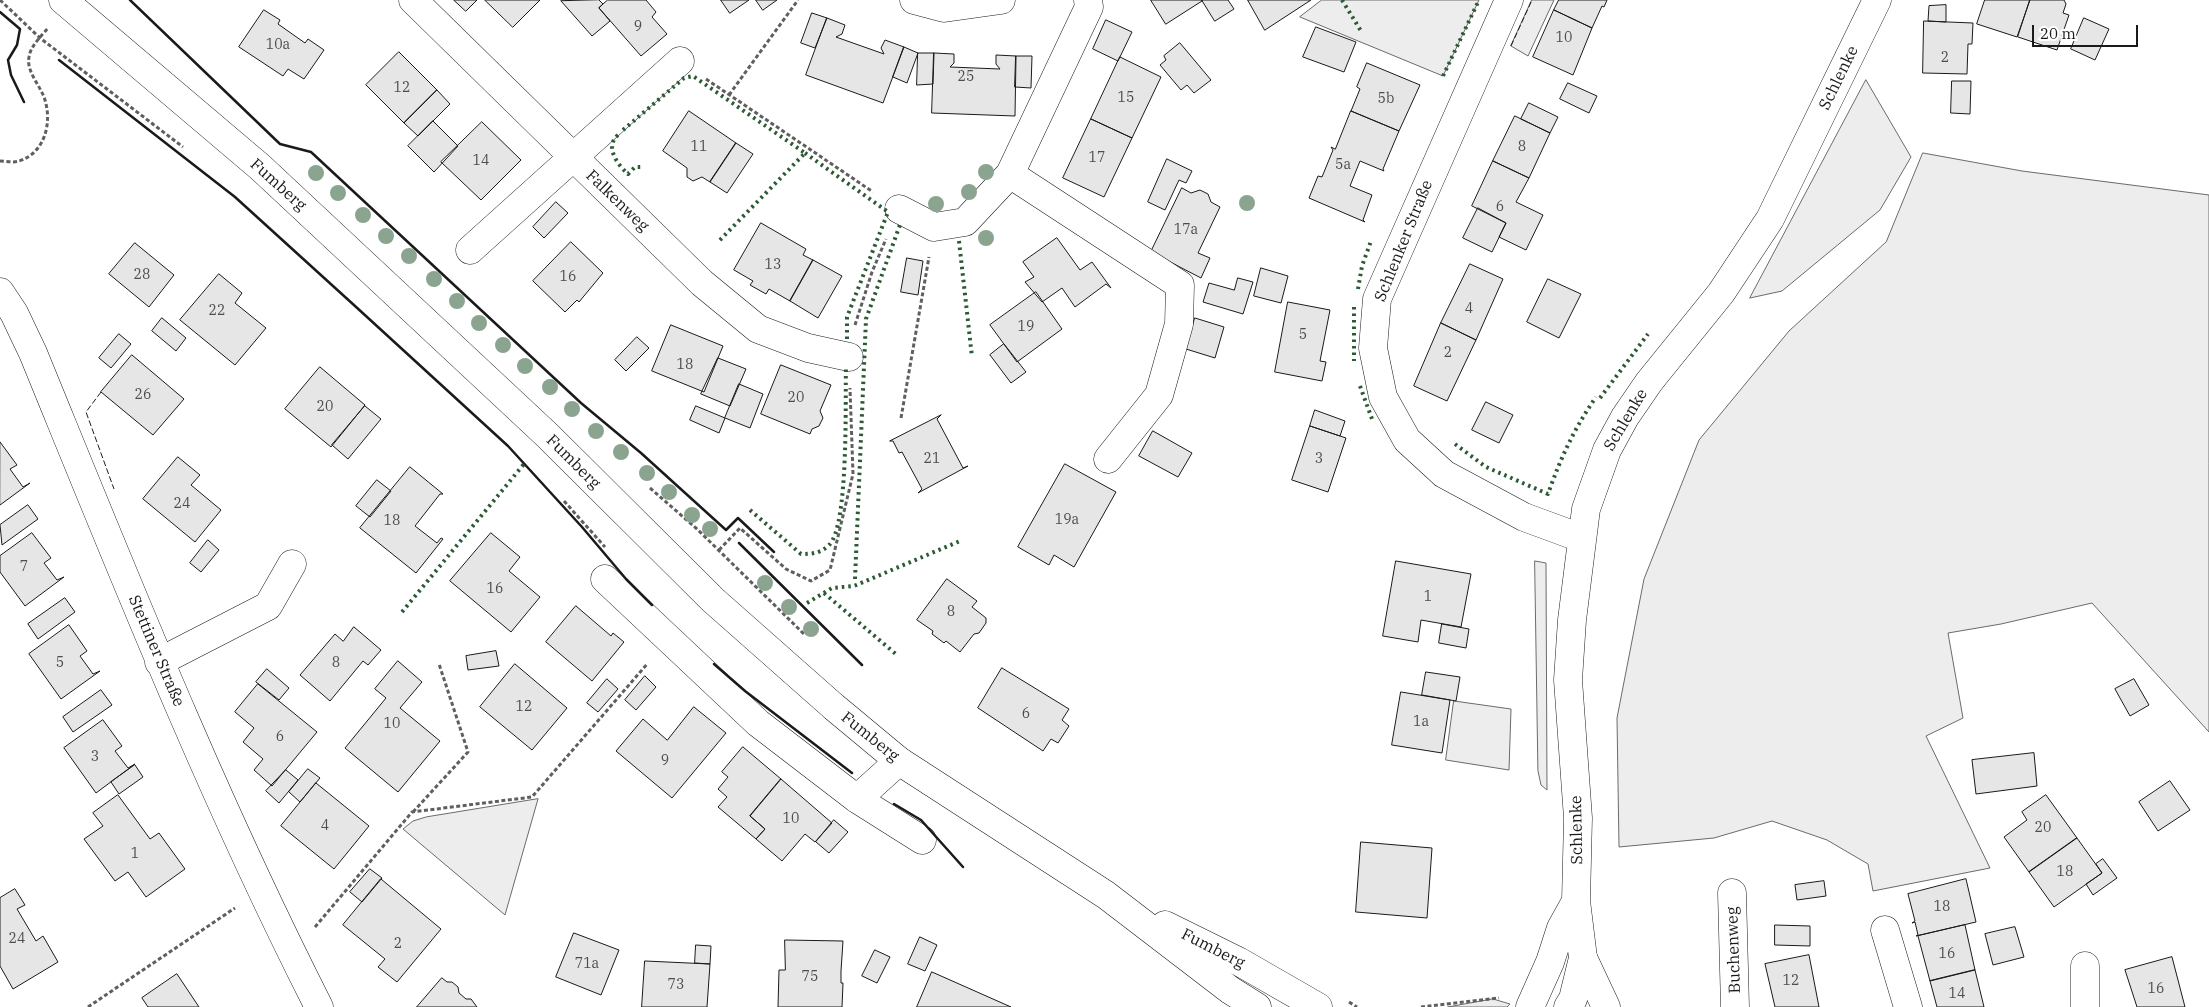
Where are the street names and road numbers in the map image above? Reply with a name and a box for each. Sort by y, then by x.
street label: Schlenke [1815,43,1863,113]
street label: Fumberg [246,155,310,215]
street label: Falkenweg [581,166,653,236]
street label: Schlenker Straße [1371,177,1437,305]
street label: Schlenke [1600,386,1652,454]
street label: Fumberg [542,431,604,493]
street label: Stettiner Straße [124,592,188,710]
street label: Fumberg [837,708,903,766]
street label: Schlenke [1567,795,1587,865]
street label: Buchenweg [1723,906,1745,994]
street label: Fumberg [1178,925,1248,973]

